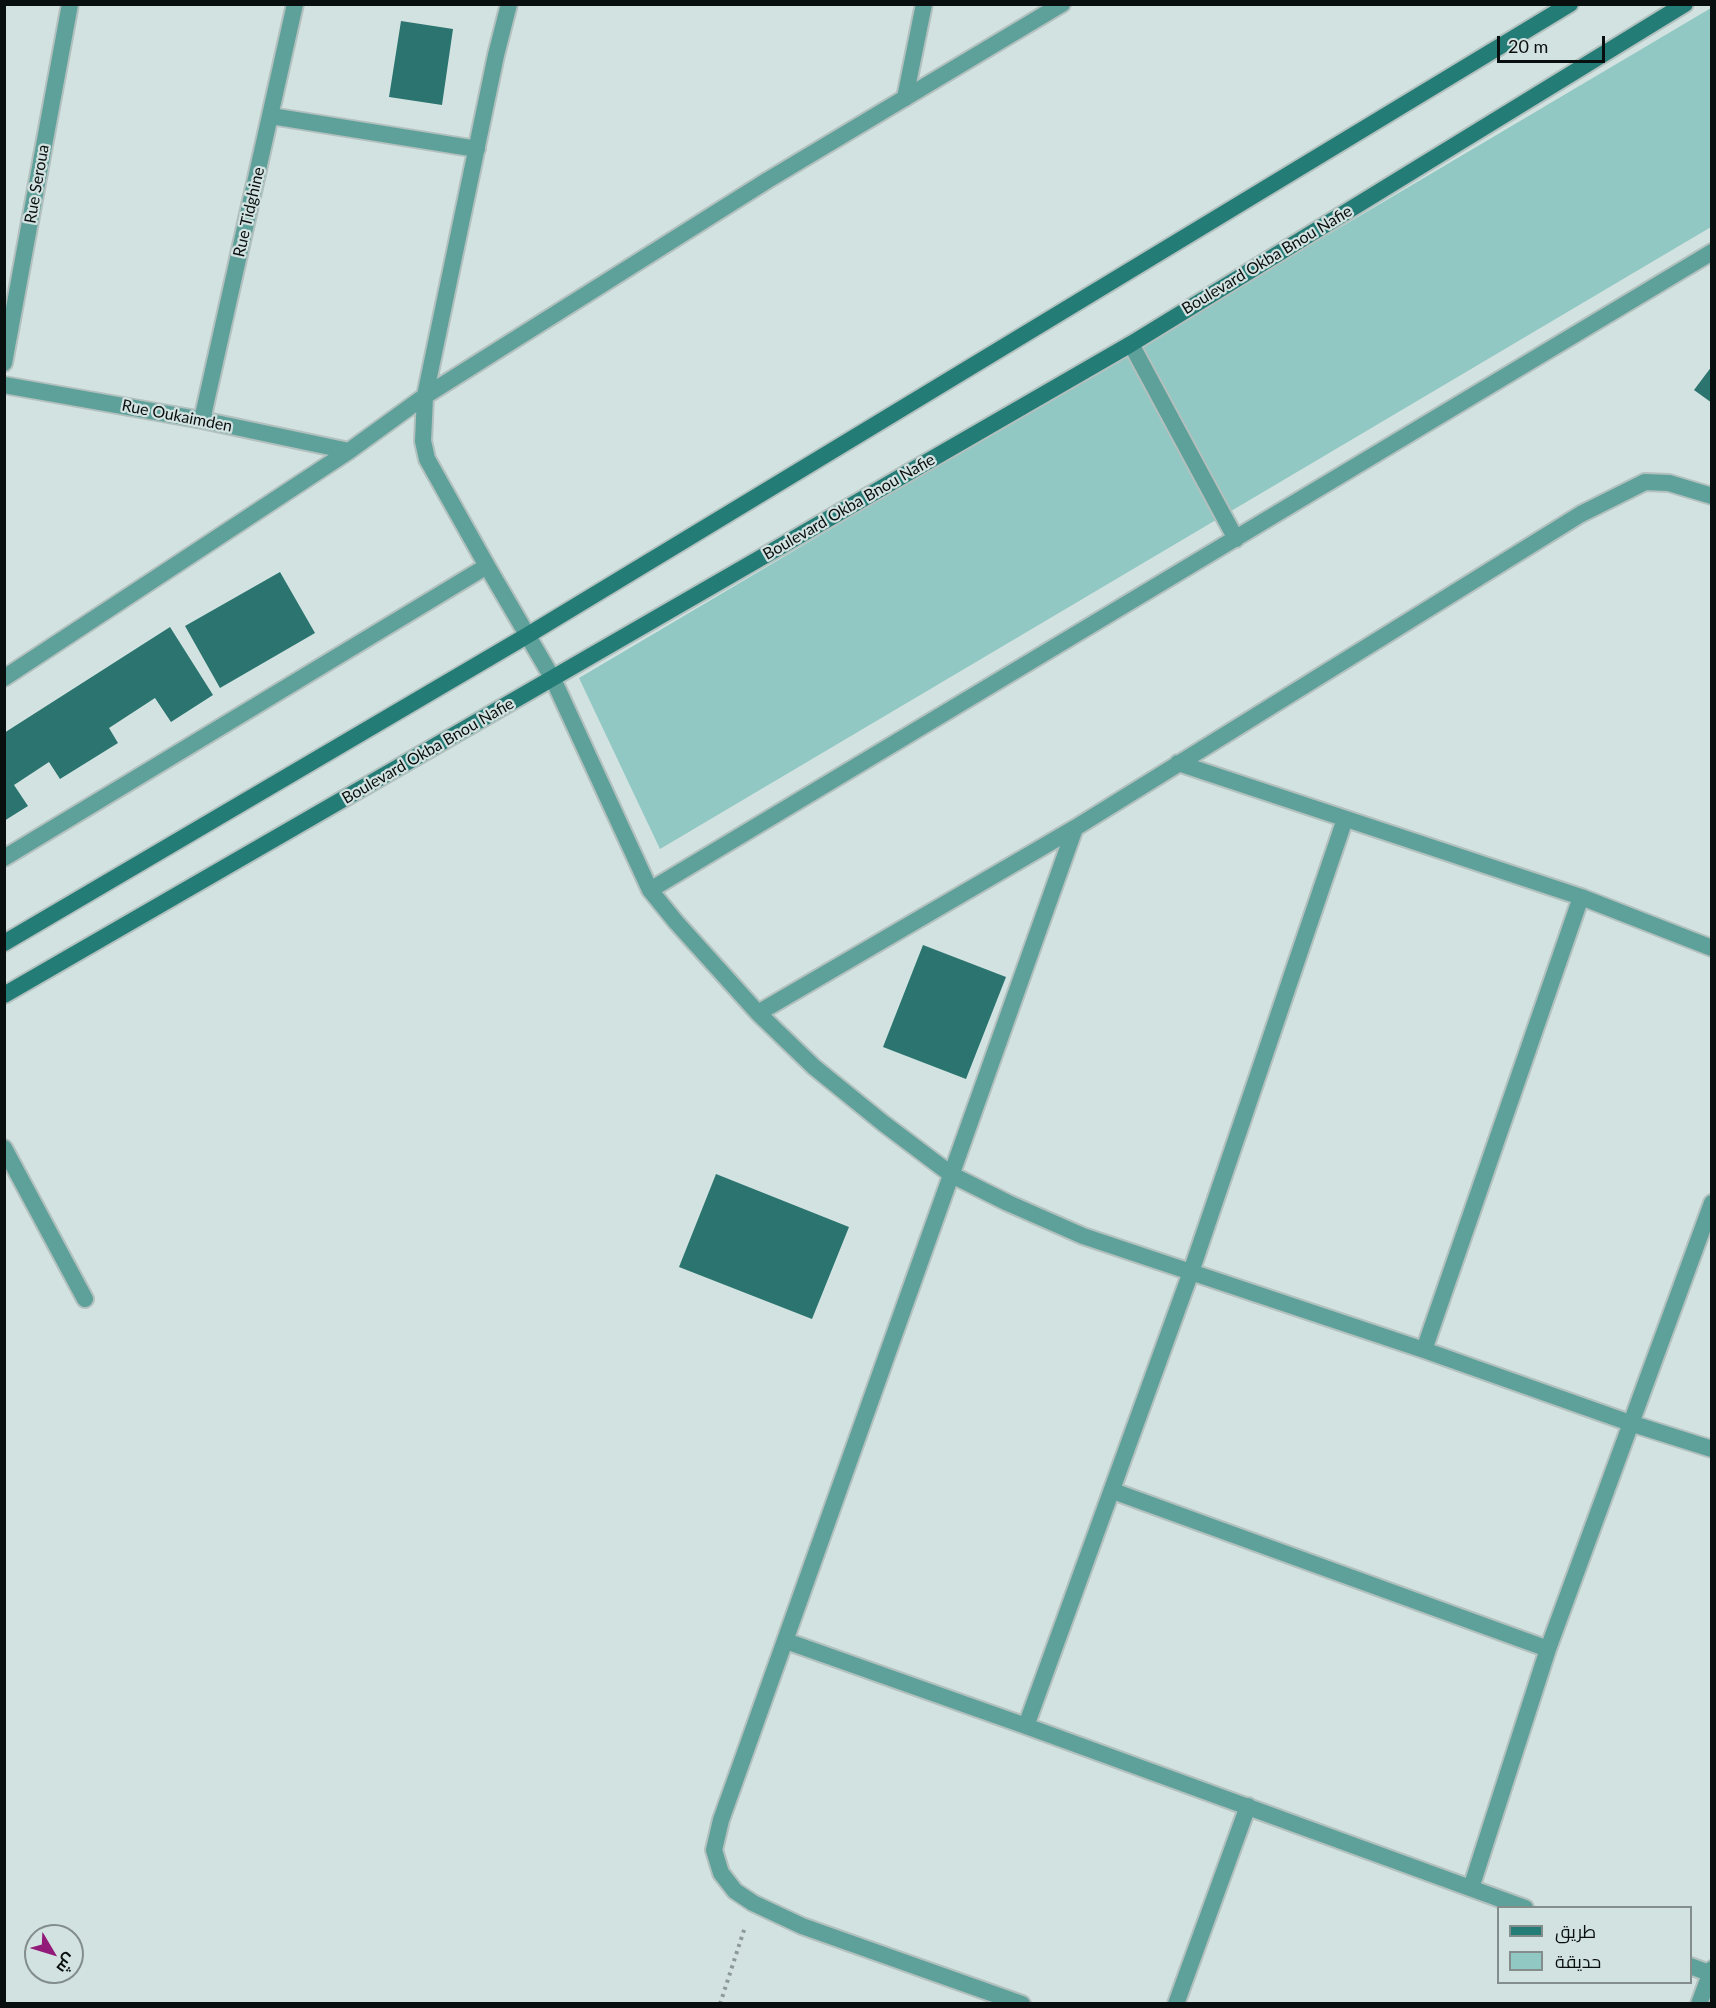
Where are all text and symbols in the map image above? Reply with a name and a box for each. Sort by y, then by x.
scale bar [1500,24,1608,62]
text: 20 m [1508,35,1548,57]
street label: Rue Seroua [21,143,53,225]
street label: Rue Tidghine [229,165,269,259]
street label: Boulevard Okba Bnou Nafie [1178,201,1356,319]
street label: Rue Oukaimden [120,396,234,436]
street label: Boulevard Okba Bnou Nafie [760,450,938,564]
street label: Boulevard Okba Bnou Nafie [339,694,517,808]
legend [1497,1906,1692,1984]
text: طريق [1555,1920,1596,1942]
north arrow [24,1924,84,1984]
text: ش [53,1950,81,1978]
text: حديقة [1555,1950,1601,1972]

